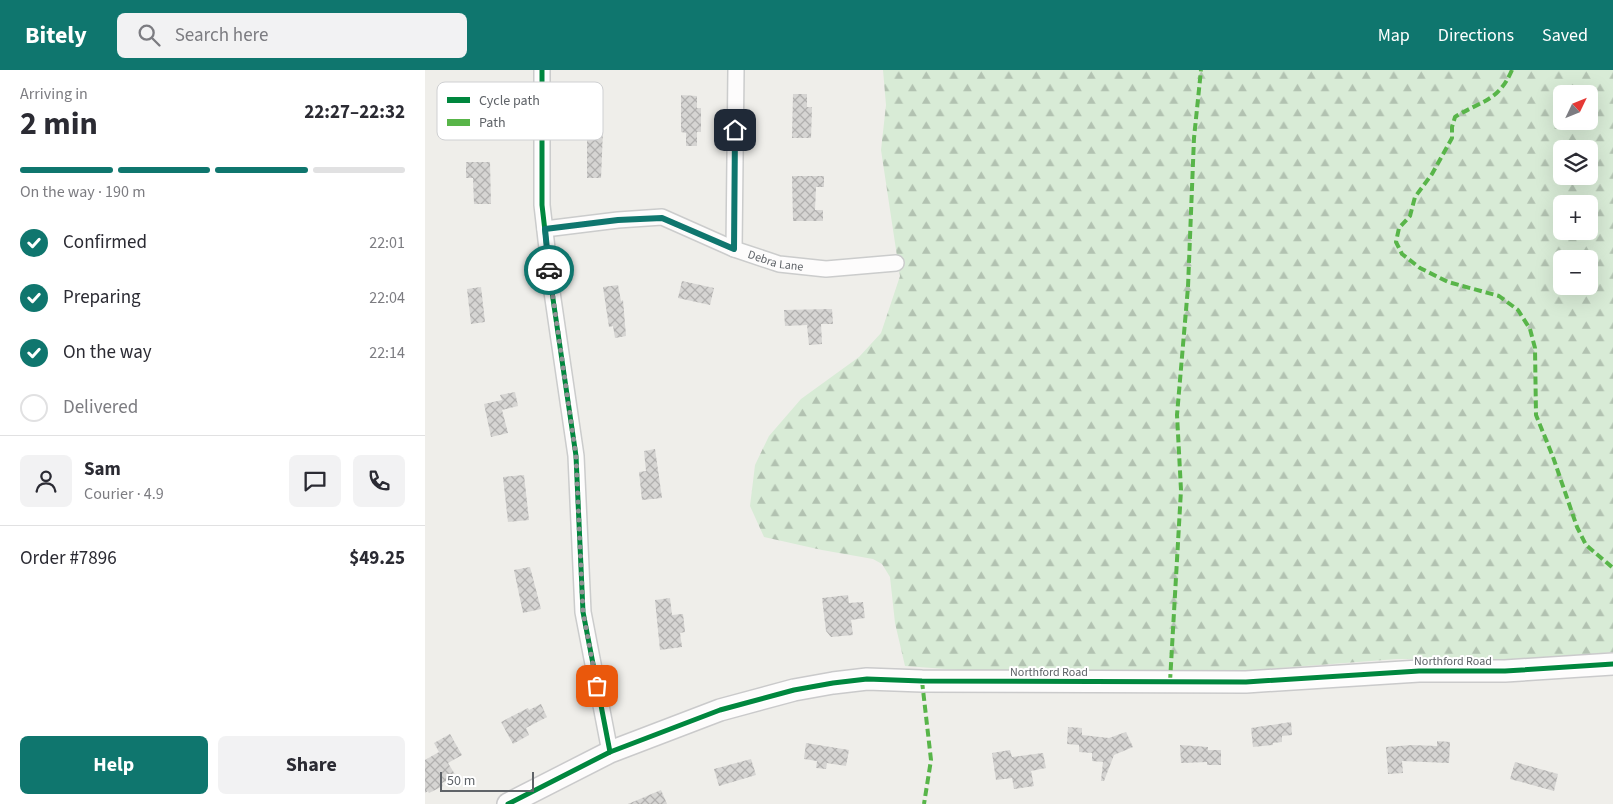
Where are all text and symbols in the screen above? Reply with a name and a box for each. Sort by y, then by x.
search box [117,13,467,58]
text: Bitely [25,18,87,53]
icon: search [135,21,163,49]
text: Search here [175,22,268,49]
text: Map [1378,23,1410,48]
text: Directions [1438,23,1514,48]
text: Saved [1542,23,1588,48]
legend [437,82,603,140]
text: Arriving in [20,83,88,105]
north arrow [1553,85,1597,130]
map controls [1553,85,1598,295]
text: Cycle path [479,91,540,111]
text: 22:27–22:32 [304,99,405,126]
text: 2 min [20,101,98,147]
pin [714,109,756,151]
text: Path [479,113,506,133]
icon: home [721,116,749,144]
button: layers [1553,140,1598,185]
text: On the way · 190 m [20,181,145,203]
button: + [1553,195,1598,240]
icon: check [20,229,48,257]
text: Confirmed [63,229,147,256]
text: 22:01 [369,232,405,254]
courier [524,245,574,295]
street label: Debra Lane [746,246,804,276]
button: − [1553,250,1598,295]
icon: car [535,256,563,284]
icon: check [20,284,48,312]
text: Preparing [63,284,141,311]
text: 22:04 [369,287,405,309]
icon: check [20,339,48,367]
text: On the way [63,339,152,366]
text: 22:14 [369,342,405,364]
text: Delivered [63,394,138,421]
button: person [20,455,72,507]
button: chat [289,455,341,507]
button: phone [353,455,405,507]
text: Sam [84,456,121,483]
text: Courier · 4.9 [84,483,164,505]
text: Order #7896 [20,545,117,572]
text: $49.25 [349,545,405,572]
street label: Northford Road [1414,653,1492,670]
street label: Northford Road [1010,664,1088,681]
pin [576,665,618,707]
icon: bag [583,672,611,700]
button: Help [20,736,208,794]
button: Share [218,736,405,794]
scale bar [440,769,534,792]
text: 50 m [447,771,475,791]

